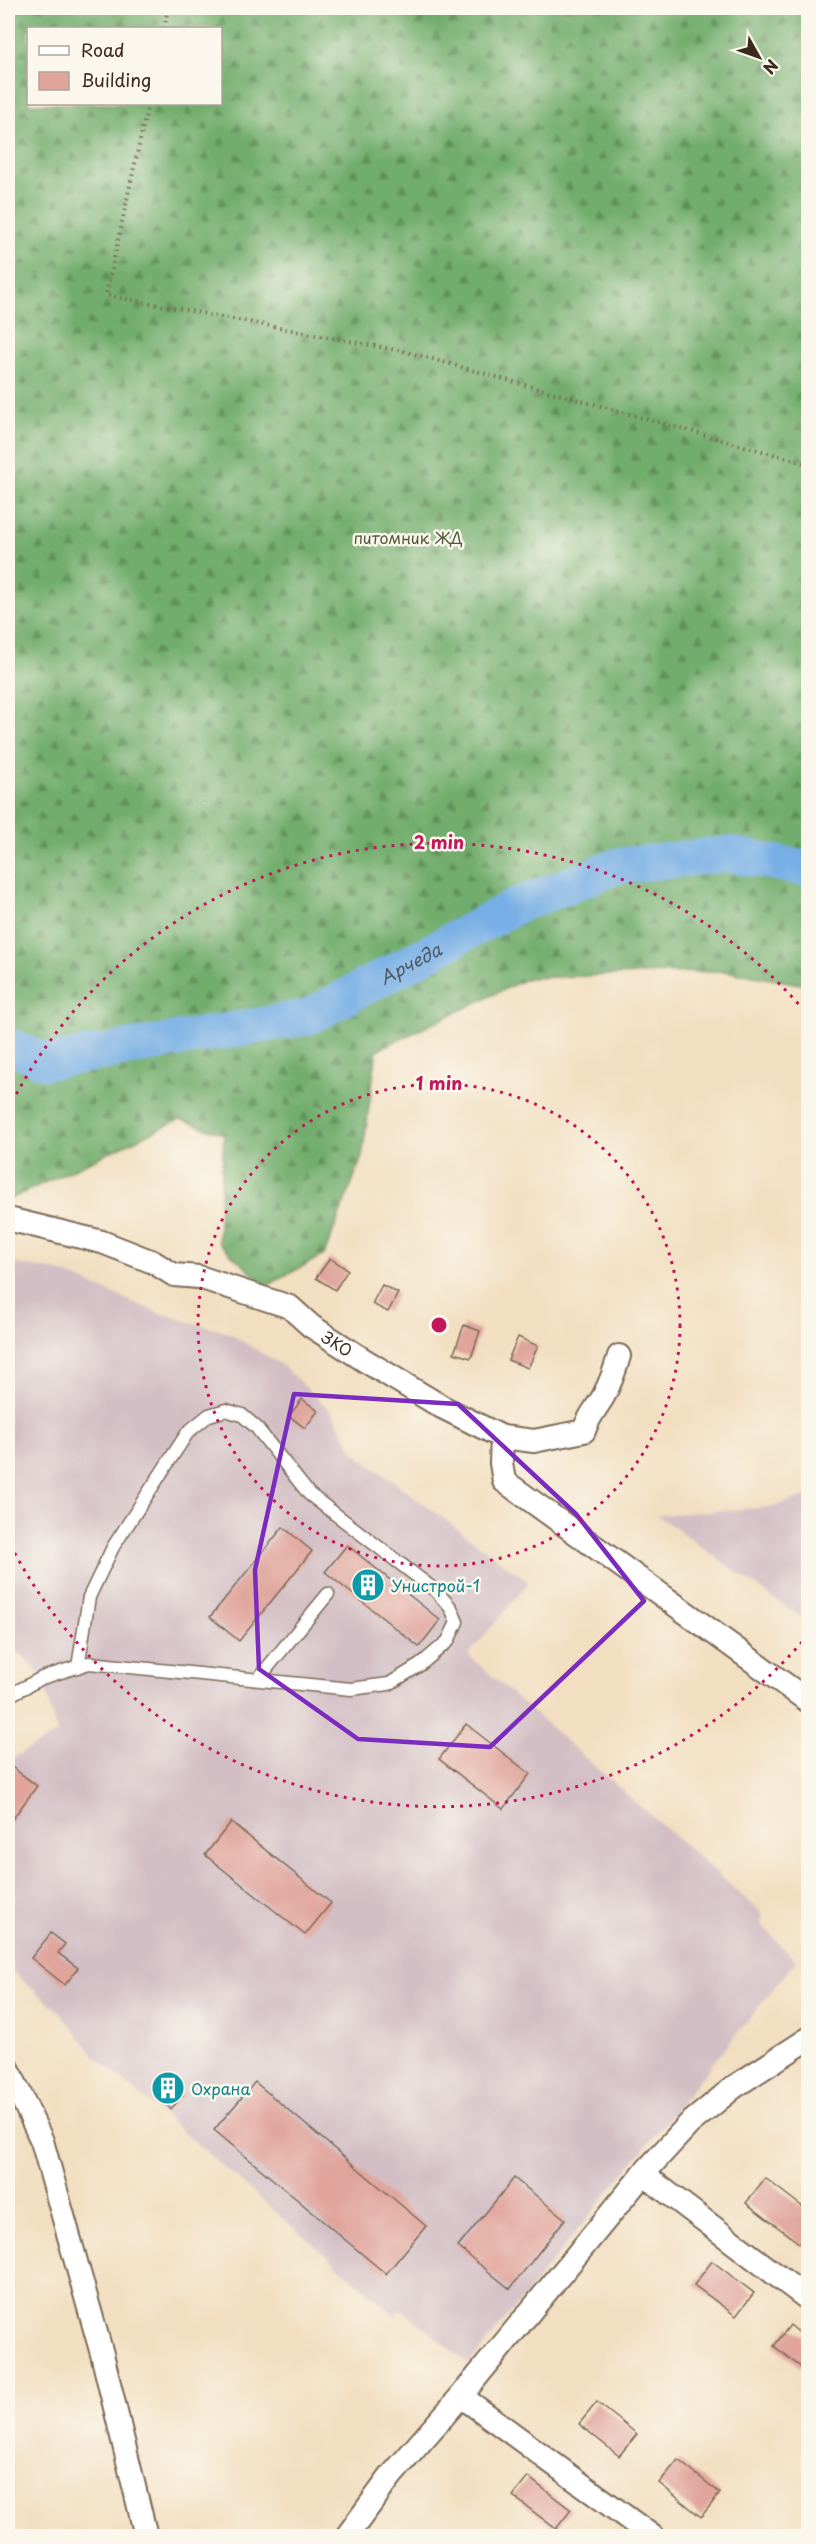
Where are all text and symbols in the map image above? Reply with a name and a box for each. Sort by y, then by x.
legend [27,27,222,105]
north arrow [729,27,789,87]
text: Road [81,36,125,63]
text: N [758,55,785,80]
text: Building [81,66,151,93]
park label: питомник ЖД [353,525,463,549]
text: 2 min [414,828,464,855]
water label: Арчеда [374,935,446,990]
text: 1 min [416,1069,462,1096]
centre of rings [429,1315,449,1335]
street label: ЗКО [317,1324,358,1362]
building icon: Унистрой-1 [350,1567,386,1603]
place label: Унистрой-1 [391,1573,480,1597]
building icon: Охрана [150,2070,186,2106]
place label: Охрана [191,2076,251,2100]

